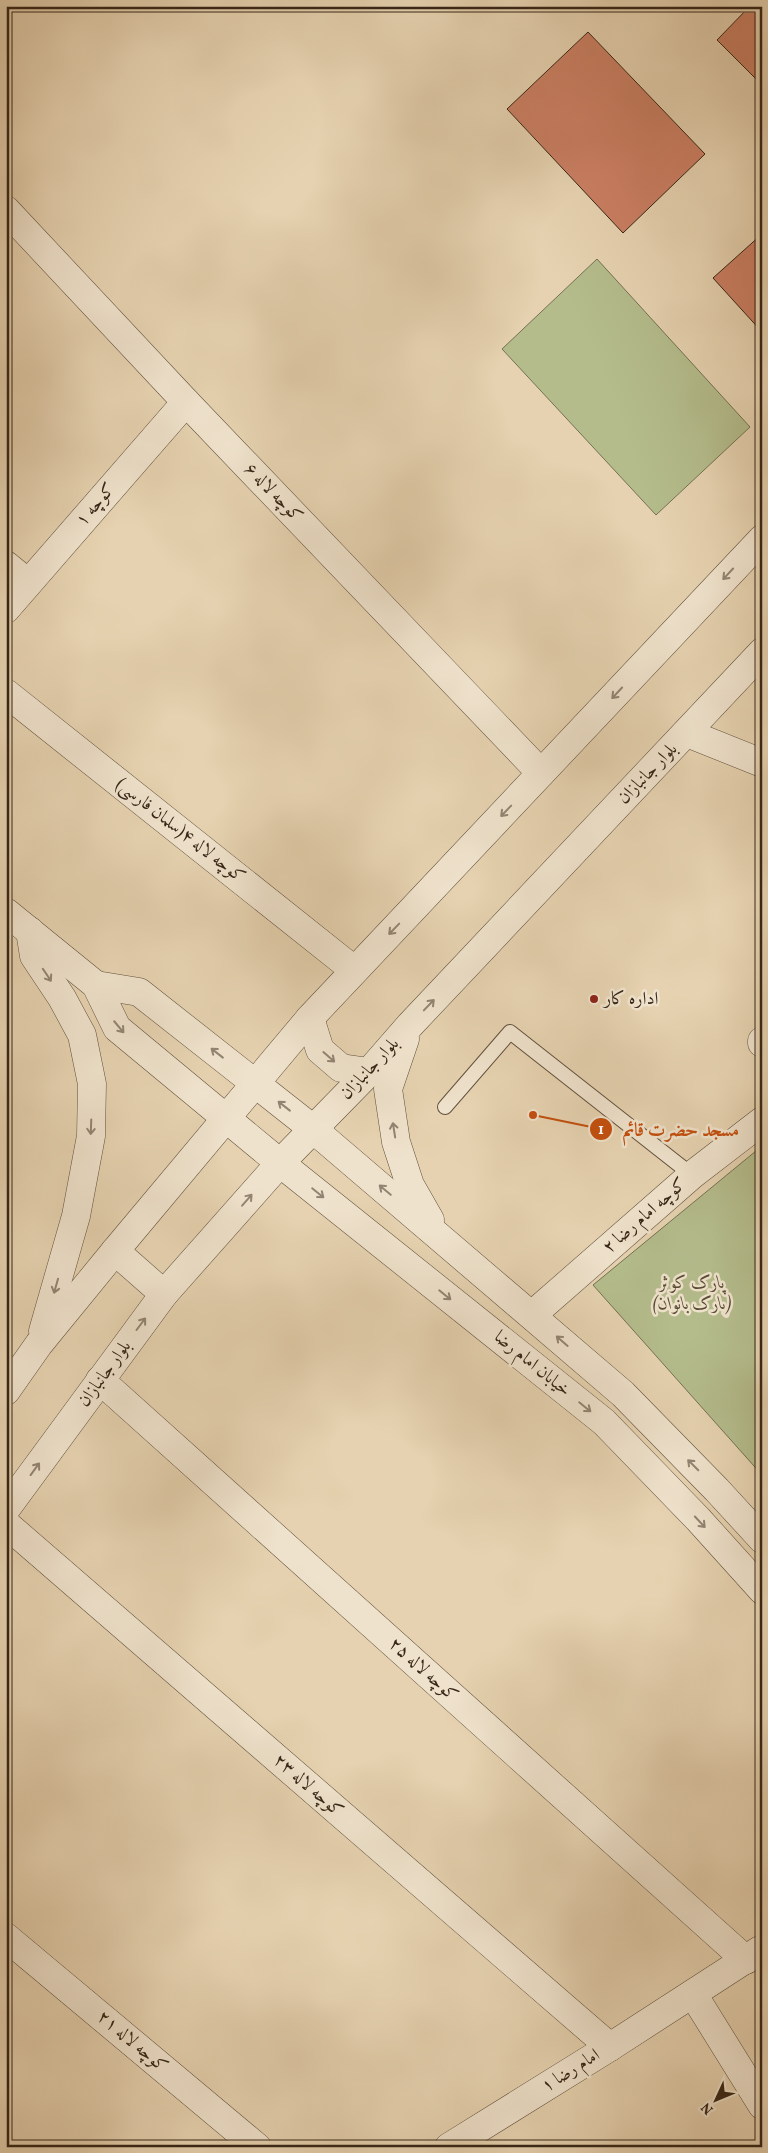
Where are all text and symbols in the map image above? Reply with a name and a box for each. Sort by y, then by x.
street label: کوچه لاله ۶ [238,457,308,529]
street label: کوچه ۱ [70,478,122,532]
one-way arrow [722,568,734,581]
one-way arrow [611,686,623,699]
street label: بلوار جانبازان [612,738,684,810]
street label: کوچه لاله ۴(سلمان فارسی) [110,773,250,889]
one-way arrow [500,804,512,817]
one-way arrow [388,922,400,934]
one-way arrow [42,968,52,982]
place label: اداره کار [602,987,659,1012]
marker: اداره کار [588,993,600,1005]
one-way arrow [423,999,435,1011]
one-way arrow [114,1021,125,1034]
street label: بلوار جانبازان [335,1032,405,1106]
one-way arrow [211,1048,224,1059]
one-way arrow [322,1051,335,1063]
one-way arrow [278,1101,291,1112]
callout: مسجد حضرت قائم [588,1112,749,1146]
one-way arrow [86,1118,96,1135]
text: مسجد حضرت قائم [623,1118,739,1146]
text: 1 [598,1120,604,1141]
one-way arrow [389,1123,399,1139]
street label: کوچه امام رضا ۲ [597,1172,694,1261]
one-way arrow [379,1185,392,1196]
one-way arrow [311,1188,325,1198]
one-way arrow [241,1194,252,1207]
park label: پارک کوثر (پارک بانوان) [652,1271,732,1317]
one-way arrow [51,1277,61,1293]
one-way arrow [438,1289,451,1300]
one-way arrow [136,1318,147,1331]
street label: خیابان امام رضا [487,1325,576,1404]
one-way arrow [555,1335,568,1347]
street label: بلوار جانبازان [72,1336,138,1412]
one-way arrow [578,1402,591,1413]
one-way arrow [687,1458,699,1471]
one-way arrow [30,1462,40,1476]
one-way arrow [694,1515,706,1528]
street label: کوچه لاله ۲۵ [383,1632,463,1708]
street label: کوچه لاله ۲۳ [268,1749,348,1823]
street label: کوچه لاله ۲۱ [91,2005,173,2079]
street label: امام رضا ۱ [537,2043,606,2100]
north arrow [690,2076,740,2126]
text: N [697,2098,718,2118]

